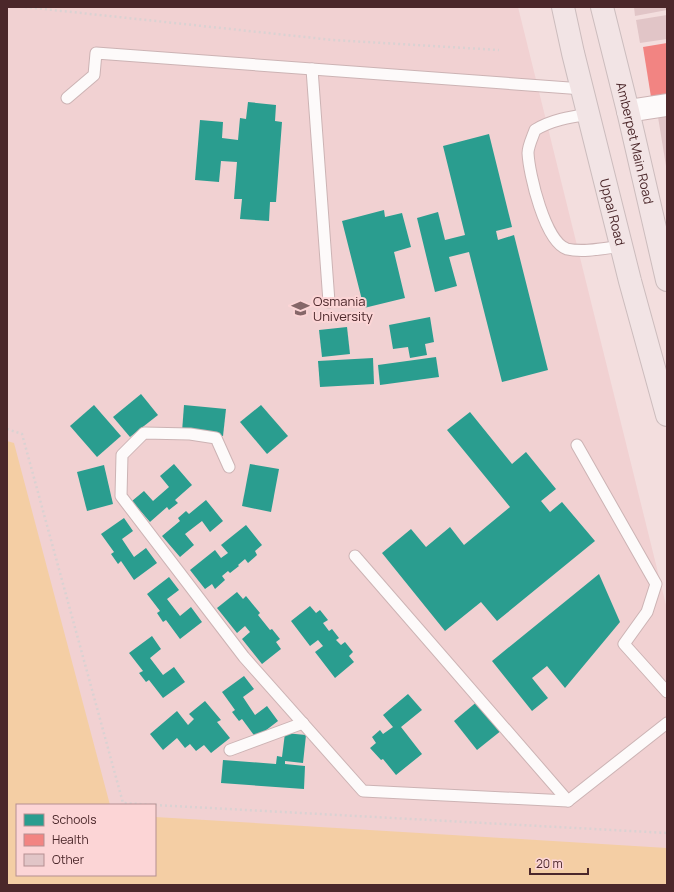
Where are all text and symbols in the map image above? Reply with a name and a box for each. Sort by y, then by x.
street label: Amberpet Main Road [612,80,658,206]
street label: Uppal Road [596,177,630,247]
place label: Osmania University [313,292,373,325]
school or university icon: Osmania University [290,298,310,318]
legend [16,804,156,876]
text: Schools [52,811,96,828]
text: Health [52,831,89,848]
scale bar [530,850,588,876]
text: Other [52,851,85,868]
text: 20 m [536,855,563,872]

